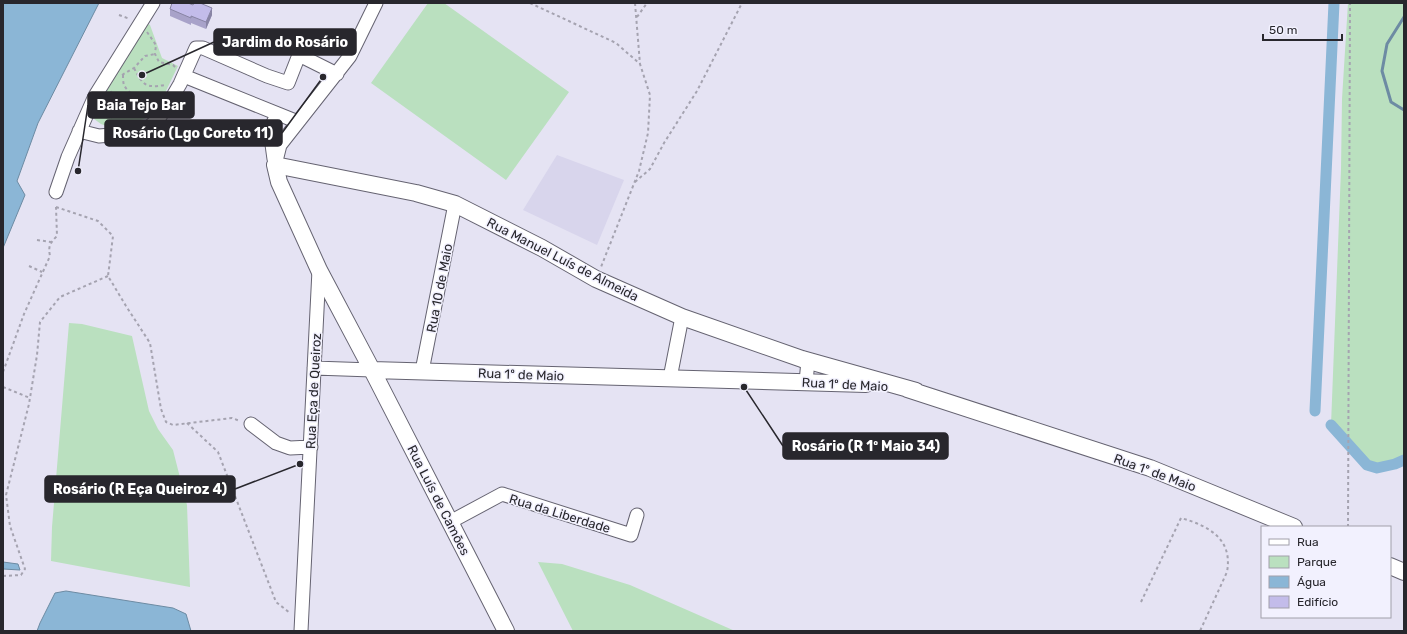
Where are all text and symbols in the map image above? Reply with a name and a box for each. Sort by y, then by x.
scale bar [1263,16,1342,42]
text: 50 m [1269,23,1297,37]
callout: Jardim do Rosário [214,29,356,55]
text: Jardim do Rosário [222,34,348,51]
callout: Baia Tejo Bar [88,92,194,118]
text: Baia Tejo Bar [96,97,186,114]
callout: Rosário (Lgo Coreto 11) [105,120,282,146]
text: Rosário (Lgo Coreto 11) [113,125,273,142]
street label: Rua Manuel Luís de Almeida [485,215,641,304]
street label: Rua 10 de Maio [424,242,455,334]
street label: Rua Eça de Queiroz [303,332,324,449]
street label: Rua 1º de Maio [478,365,564,384]
street label: Rua 1º de Maio [801,375,889,394]
callout: Rosário (R 1º Maio 34) [783,433,948,459]
text: Rosário (R 1º Maio 34) [792,438,940,455]
street label: Rua Luís de Camões [404,443,473,558]
street label: Rua 1º de Maio [1112,451,1198,494]
callout: Rosário (R Eça Queiroz 4) [45,476,235,502]
text: Rosário (R Eça Queiroz 4) [53,481,227,498]
street label: Rua da Liberdade [507,491,612,536]
legend [1261,526,1391,618]
text: Rua [1297,535,1319,549]
text: Parque [1297,555,1337,569]
text: Água [1297,575,1326,589]
text: Edifício [1297,595,1338,609]

